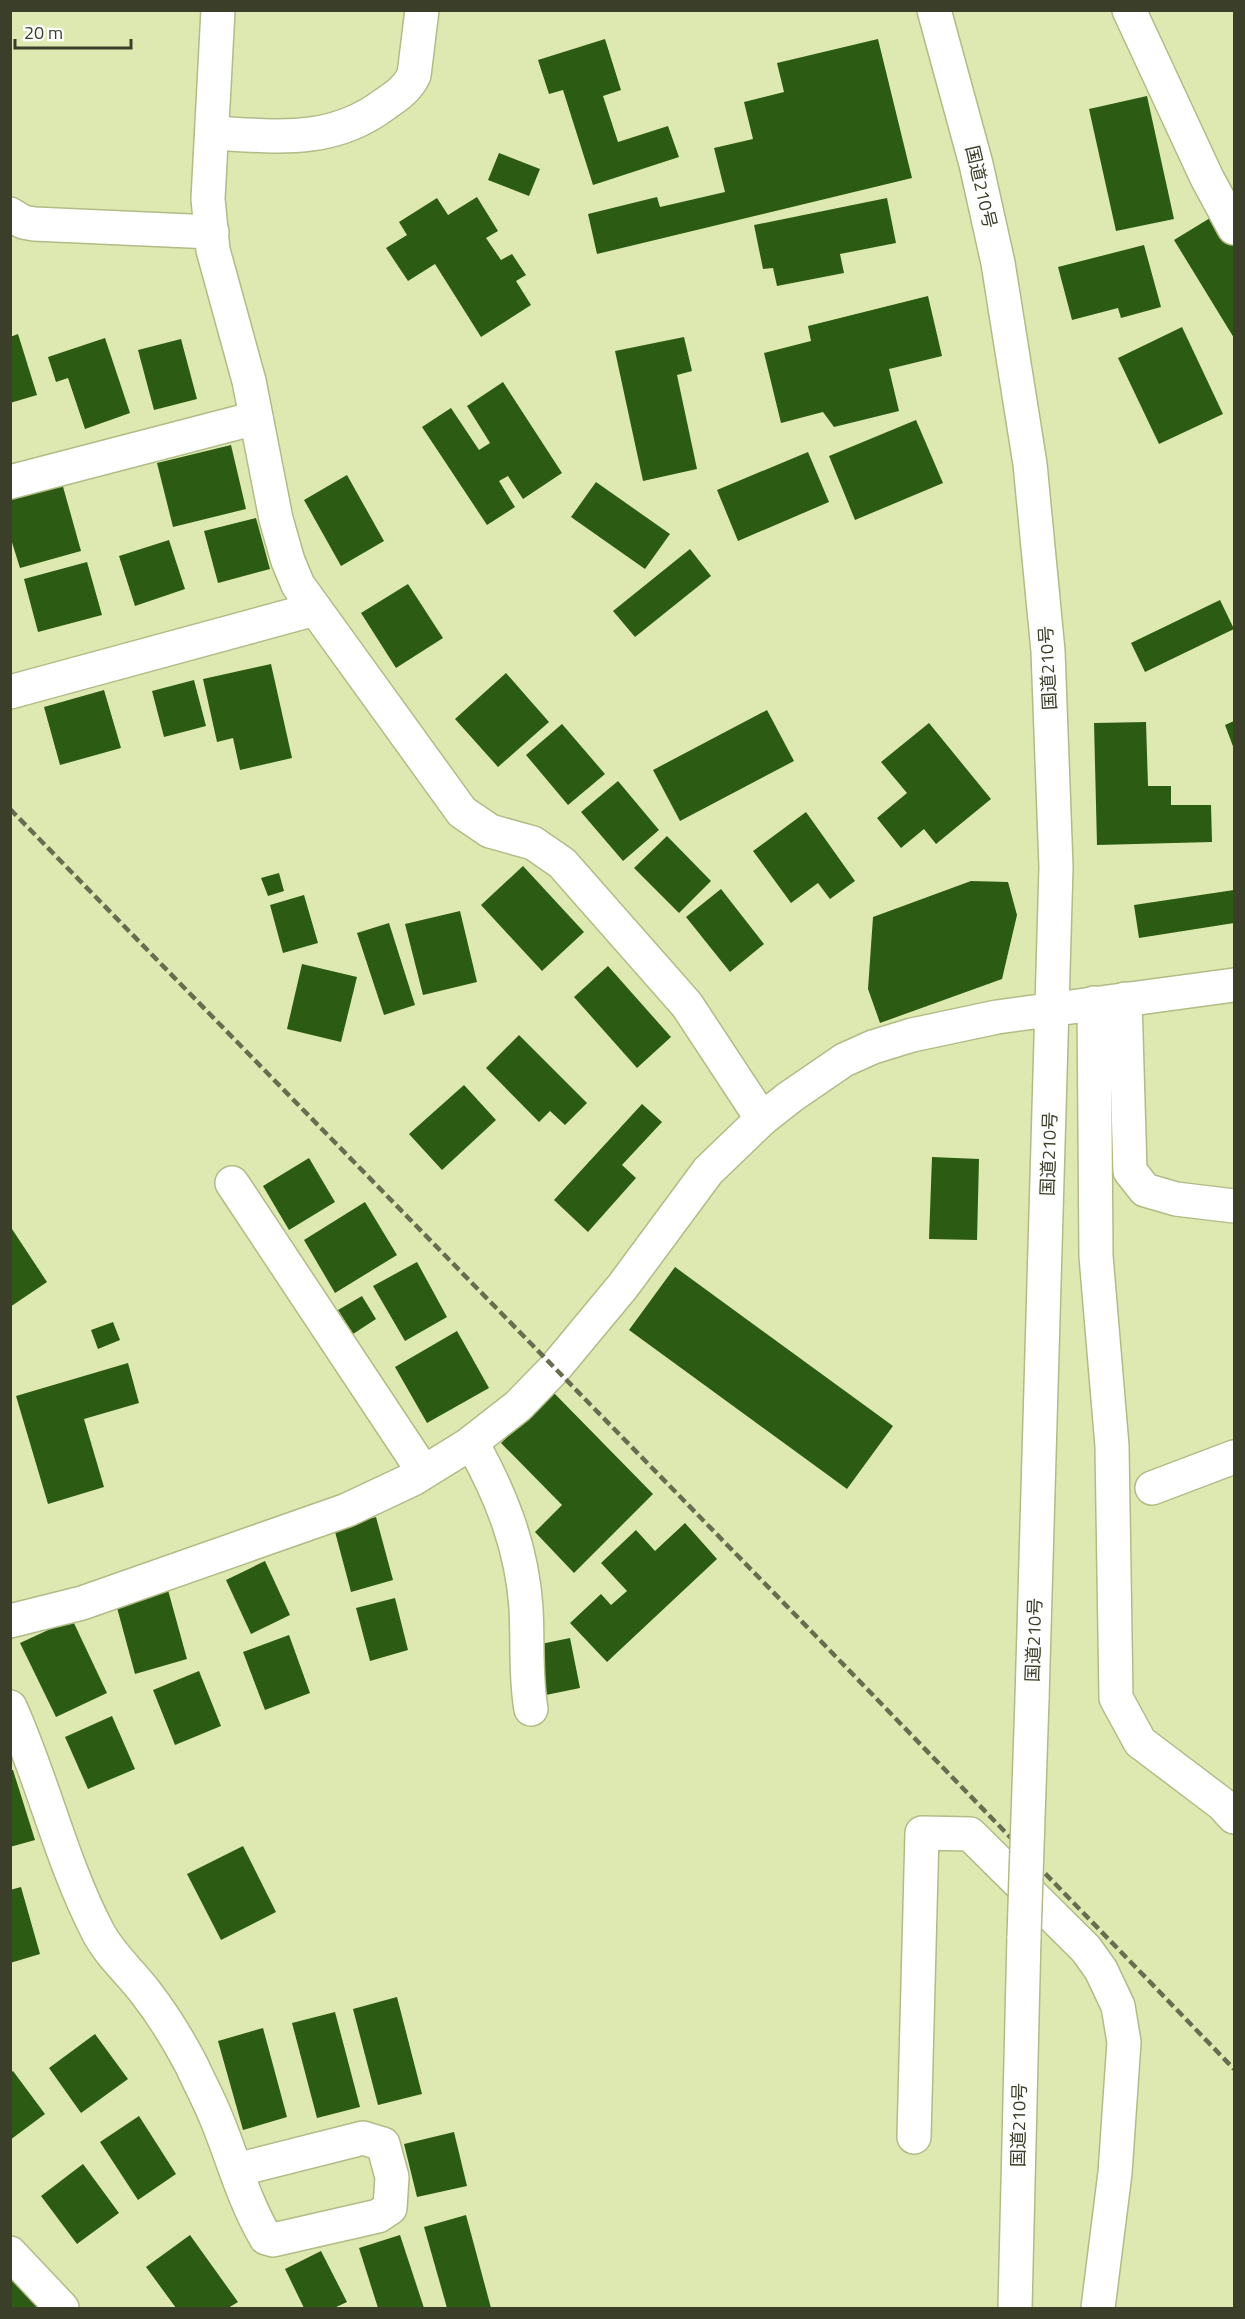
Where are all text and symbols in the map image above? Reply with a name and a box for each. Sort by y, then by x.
scale bar [15,12,130,50]
text: 20 m [24,19,63,46]
street label: 国道210号 [959,143,1004,231]
street label: 国道210号 [1032,625,1063,711]
street label: 国道210号 [1034,1111,1063,1197]
street label: 国道210号 [1019,1597,1048,1683]
street label: 国道210号 [1004,2083,1033,2167]

